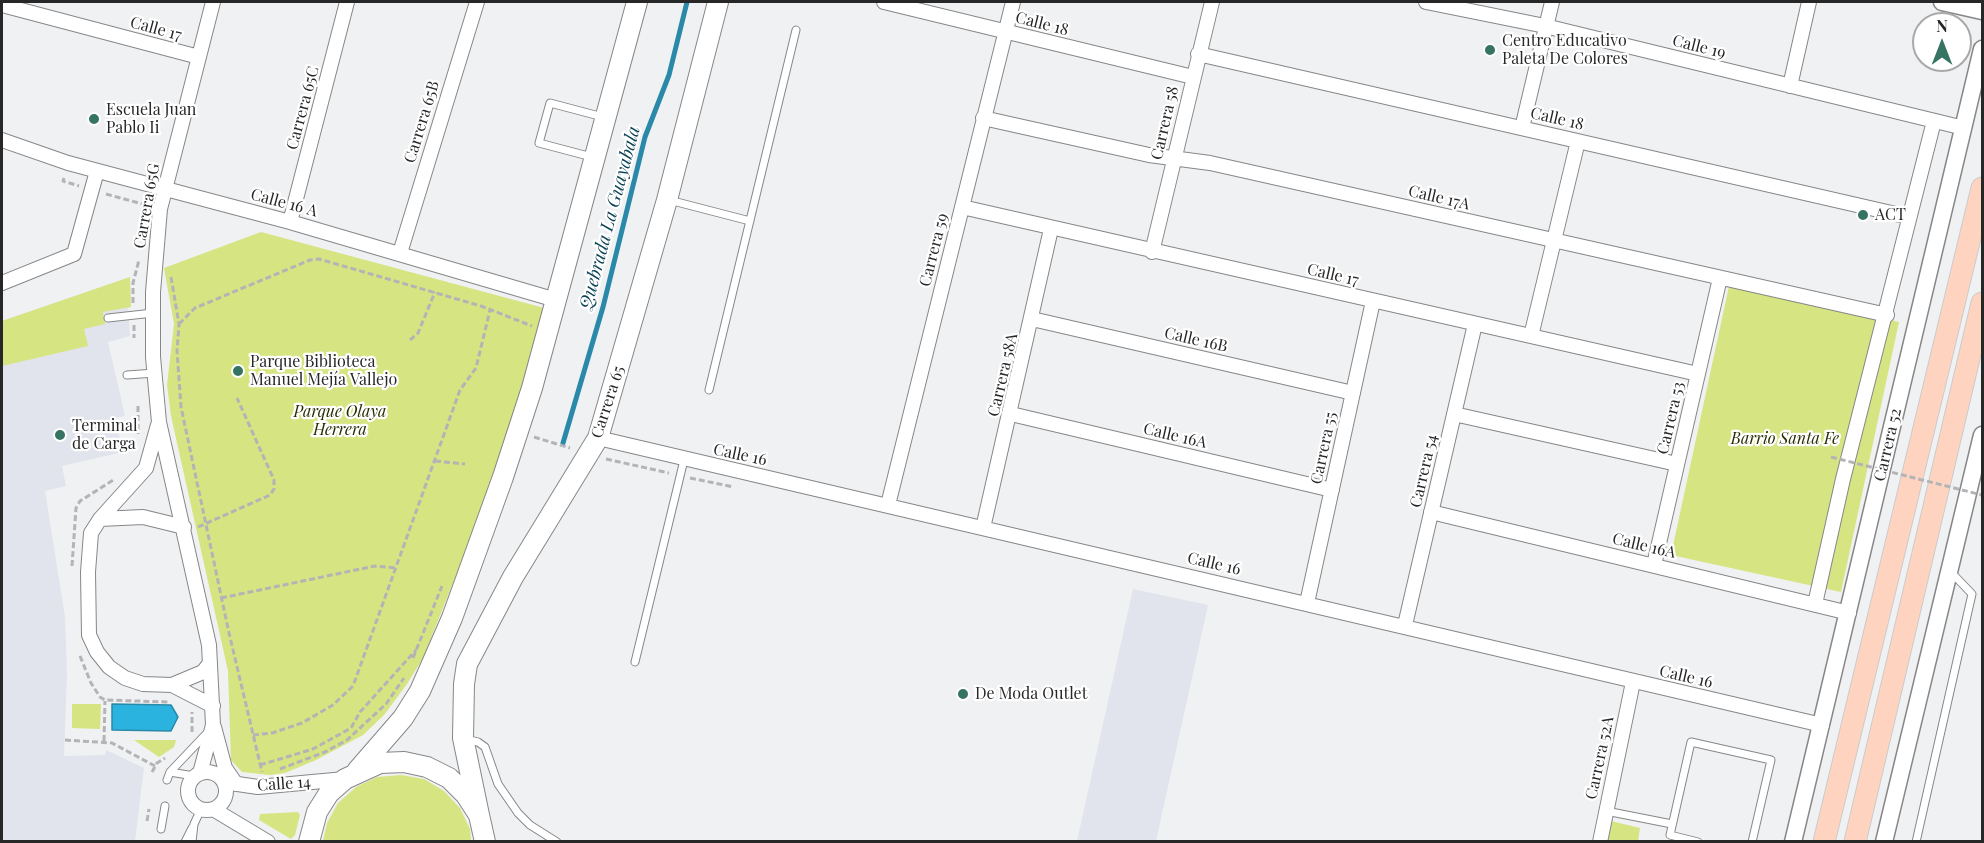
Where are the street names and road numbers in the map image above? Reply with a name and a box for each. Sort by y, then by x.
street label: Calle 18 [1013,8,1071,40]
street label: Calle 17 [128,13,184,45]
street label: Calle 19 [1670,31,1728,63]
street label: Carrera 65C [283,64,323,152]
street label: Carrera 65B [400,79,444,165]
street label: Carrera 58 [1147,84,1183,162]
street label: Calle 18 [1528,104,1586,134]
street label: Carrera 65G [130,162,164,250]
street label: Calle 17A [1406,182,1472,214]
street label: Calle 16 A [249,185,319,221]
street label: Carrera 59 [916,211,952,289]
street label: Calle 17 [1305,260,1361,290]
street label: Calle 16B [1163,323,1229,357]
street label: Carrera 58A [984,331,1022,419]
street label: Carrera 65 [587,363,629,441]
street label: Carrera 53 [1653,380,1689,456]
street label: Carrera 52 [1870,407,1906,483]
street label: Carrera 55 [1307,410,1341,486]
street label: Calle 16A [1142,419,1208,453]
street label: Carrera 54 [1406,432,1442,510]
street label: Calle 16 [711,440,769,470]
street label: Calle 16A [1611,529,1677,563]
street label: Calle 16 [1185,549,1243,579]
street label: Calle 16 [1657,662,1715,692]
street label: Carrera 52A [1582,715,1618,801]
street label: Calle 14 [256,773,312,795]

